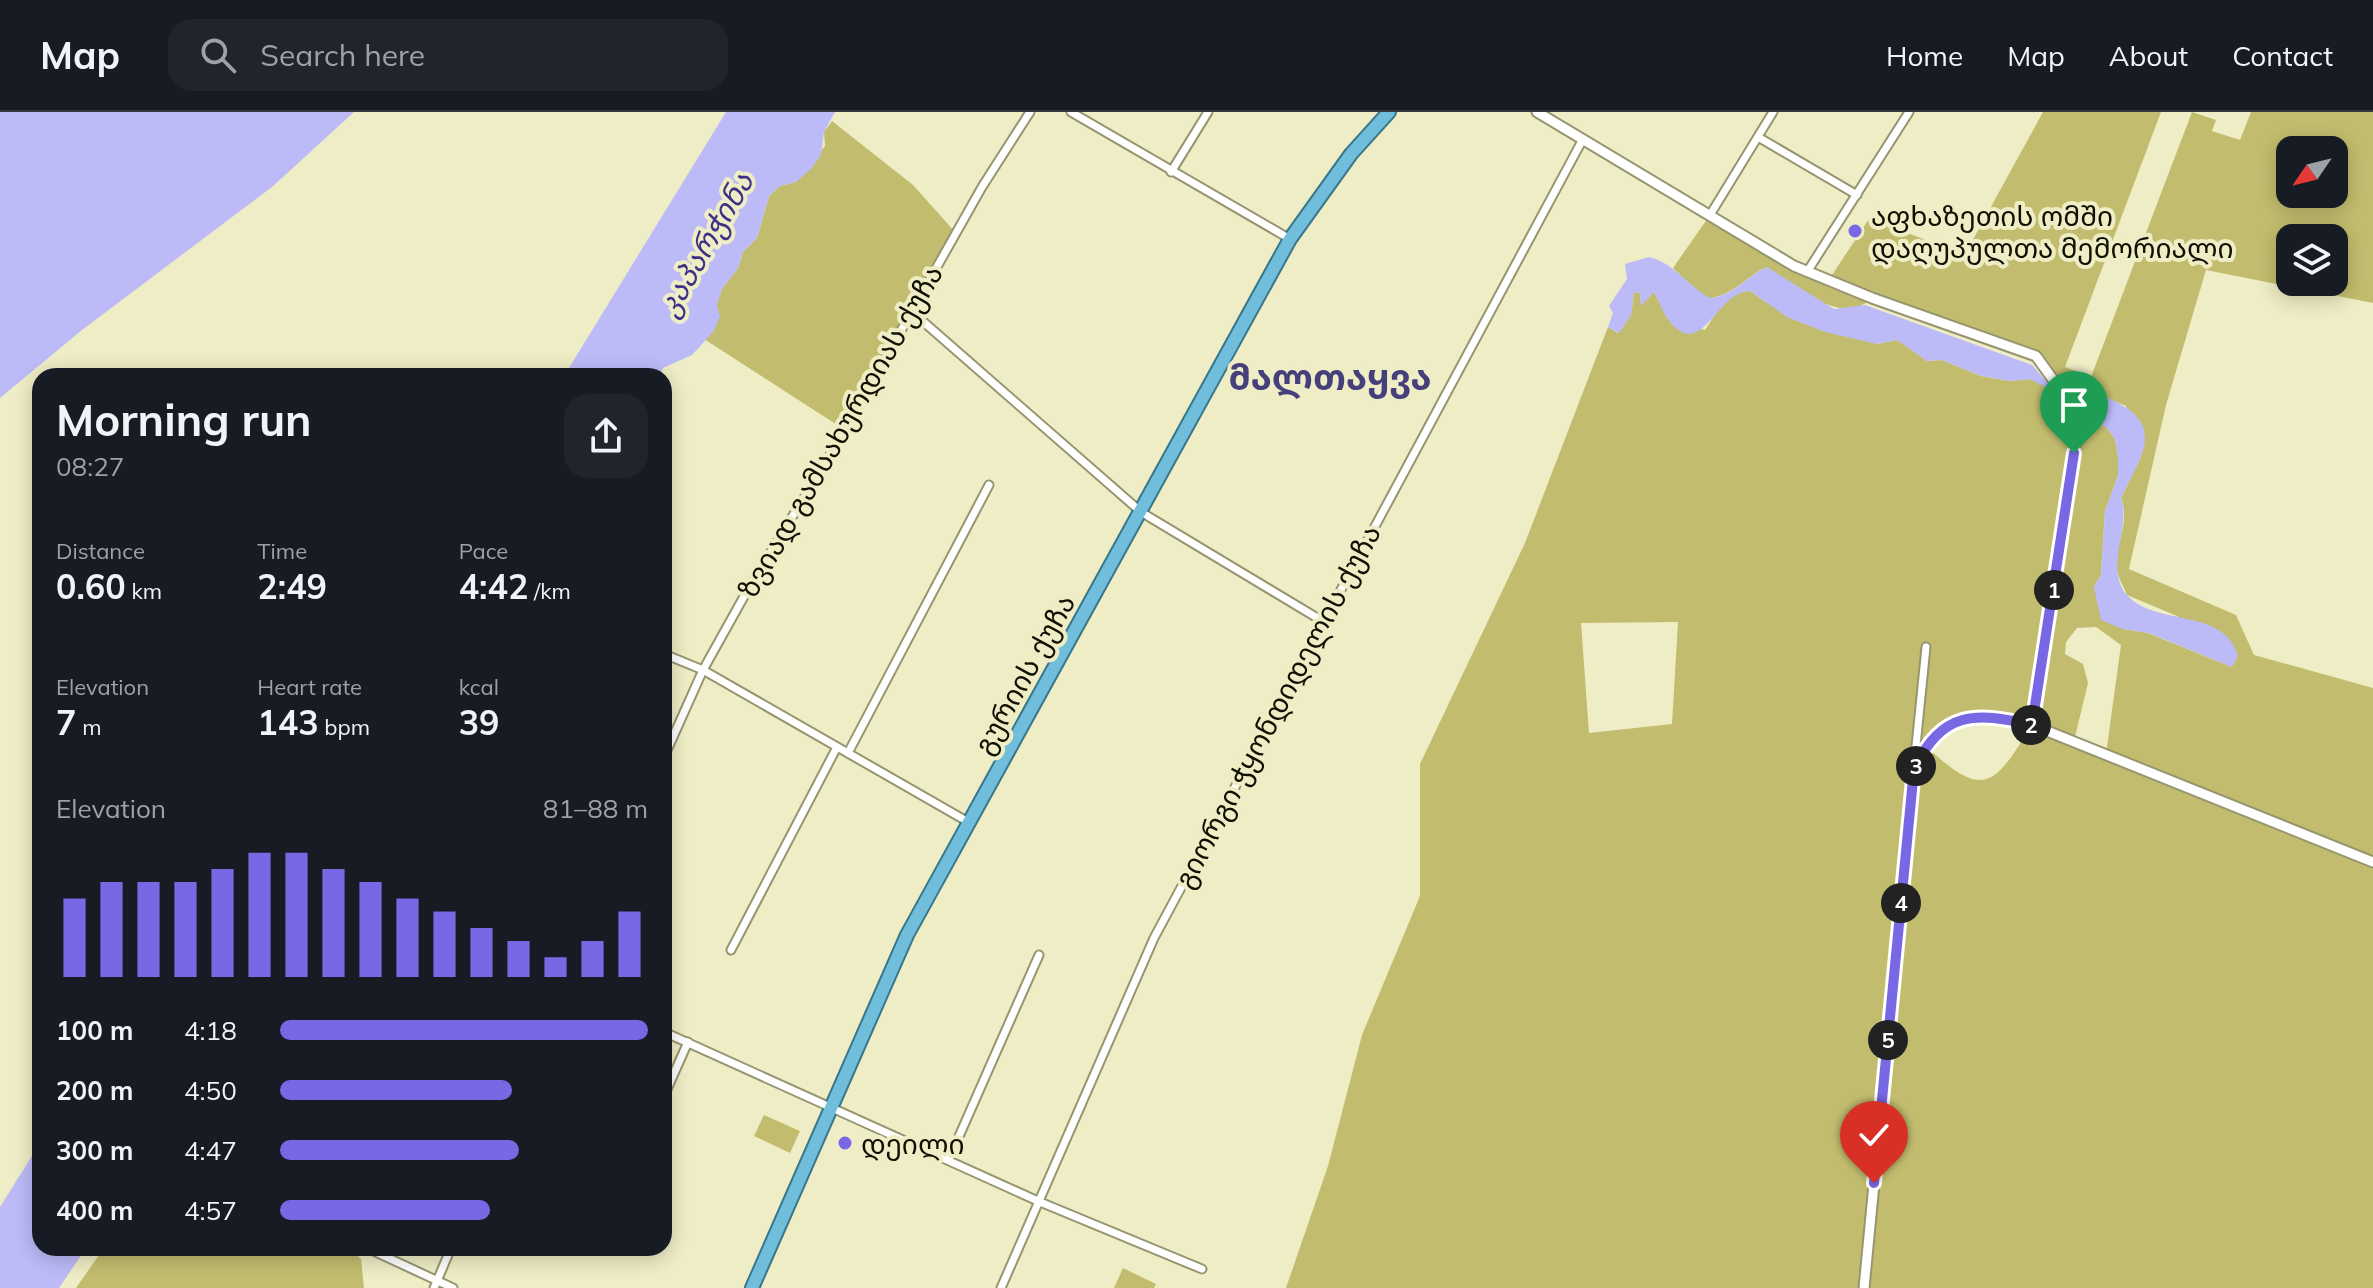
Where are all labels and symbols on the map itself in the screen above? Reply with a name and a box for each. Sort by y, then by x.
north arrow [2276,136,2348,208]
water label: კაპარჭინა [649,165,762,323]
place label: აფხაზეთის ომში დაღუპულთა მემორიალი [1871,198,2234,265]
marker: აფხაზეთის ომში დაღუპულთა მემორიალი [1846,222,1864,240]
street label: ზვიად გამსახურდიას ქუჩა [730,258,950,604]
district label: მალთაყვა [1228,354,1432,399]
pin [2040,371,2108,453]
street label: გიორგი ჭყონდიდელის ქუჩა [1166,518,1388,894]
pin: 1 [2034,570,2074,610]
street label: გურიის ქუჩა [966,588,1082,760]
pin: 2 [2011,705,2051,745]
pin: 3 [1896,746,1936,786]
pin: 4 [1881,883,1921,923]
pin: 5 [1868,1020,1908,1060]
pin [1840,1101,1908,1183]
place label: დეილი [861,1126,965,1161]
marker: დეილი [836,1134,854,1152]

